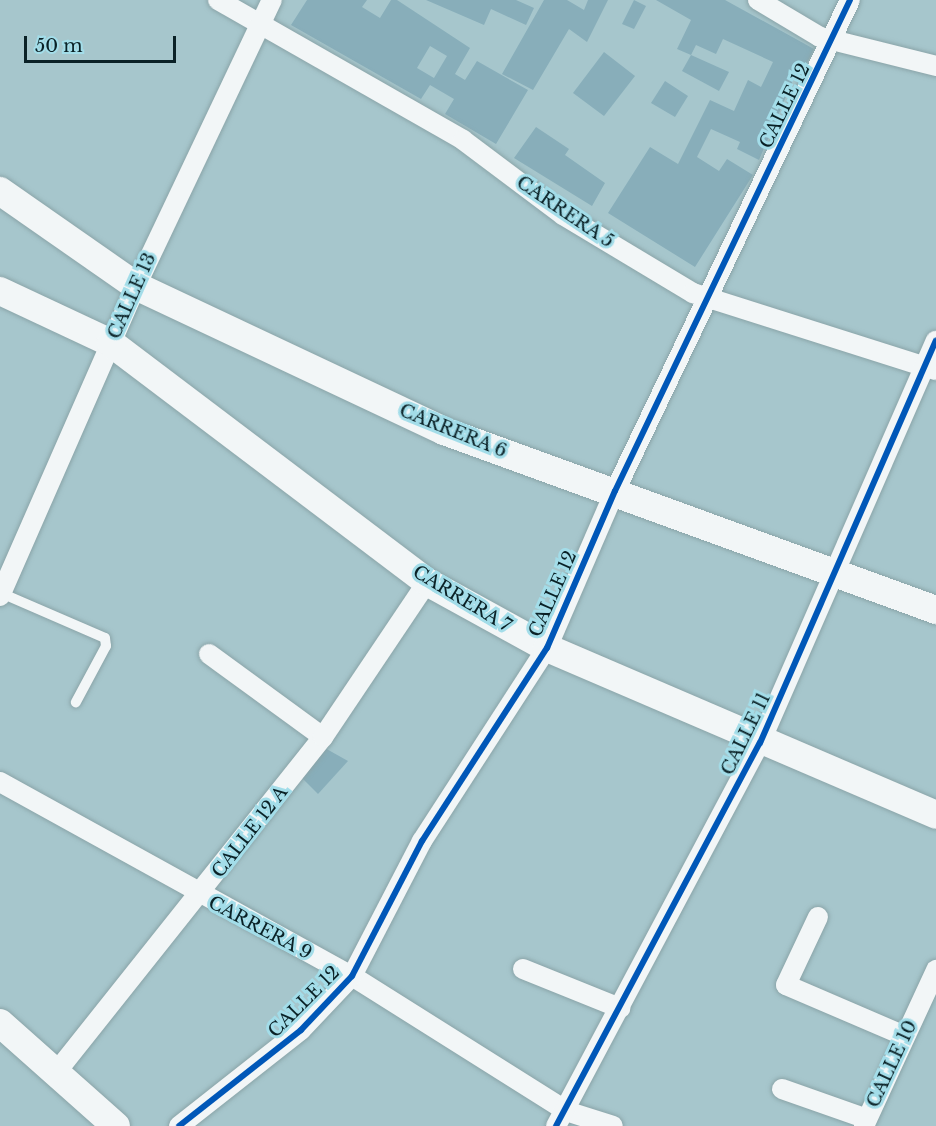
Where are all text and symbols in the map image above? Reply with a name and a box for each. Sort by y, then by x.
scale bar [27,24,178,62]
text: 50 m [35,35,83,57]
street label: CALLE 12 [755,60,815,152]
street label: CARRERA 5 [512,171,618,253]
street label: CALLE 13 [103,250,161,342]
street label: CARRERA 6 [396,400,510,462]
street label: CALLE 12 [524,548,582,640]
street label: CARRERA 7 [408,561,516,637]
street label: CALLE 11 [717,689,775,779]
street label: CALLE 12 A [207,782,293,882]
street label: CARRERA 9 [204,892,316,964]
street label: CALLE 12 [264,962,344,1042]
street label: CALLE 10 [862,1017,922,1111]

